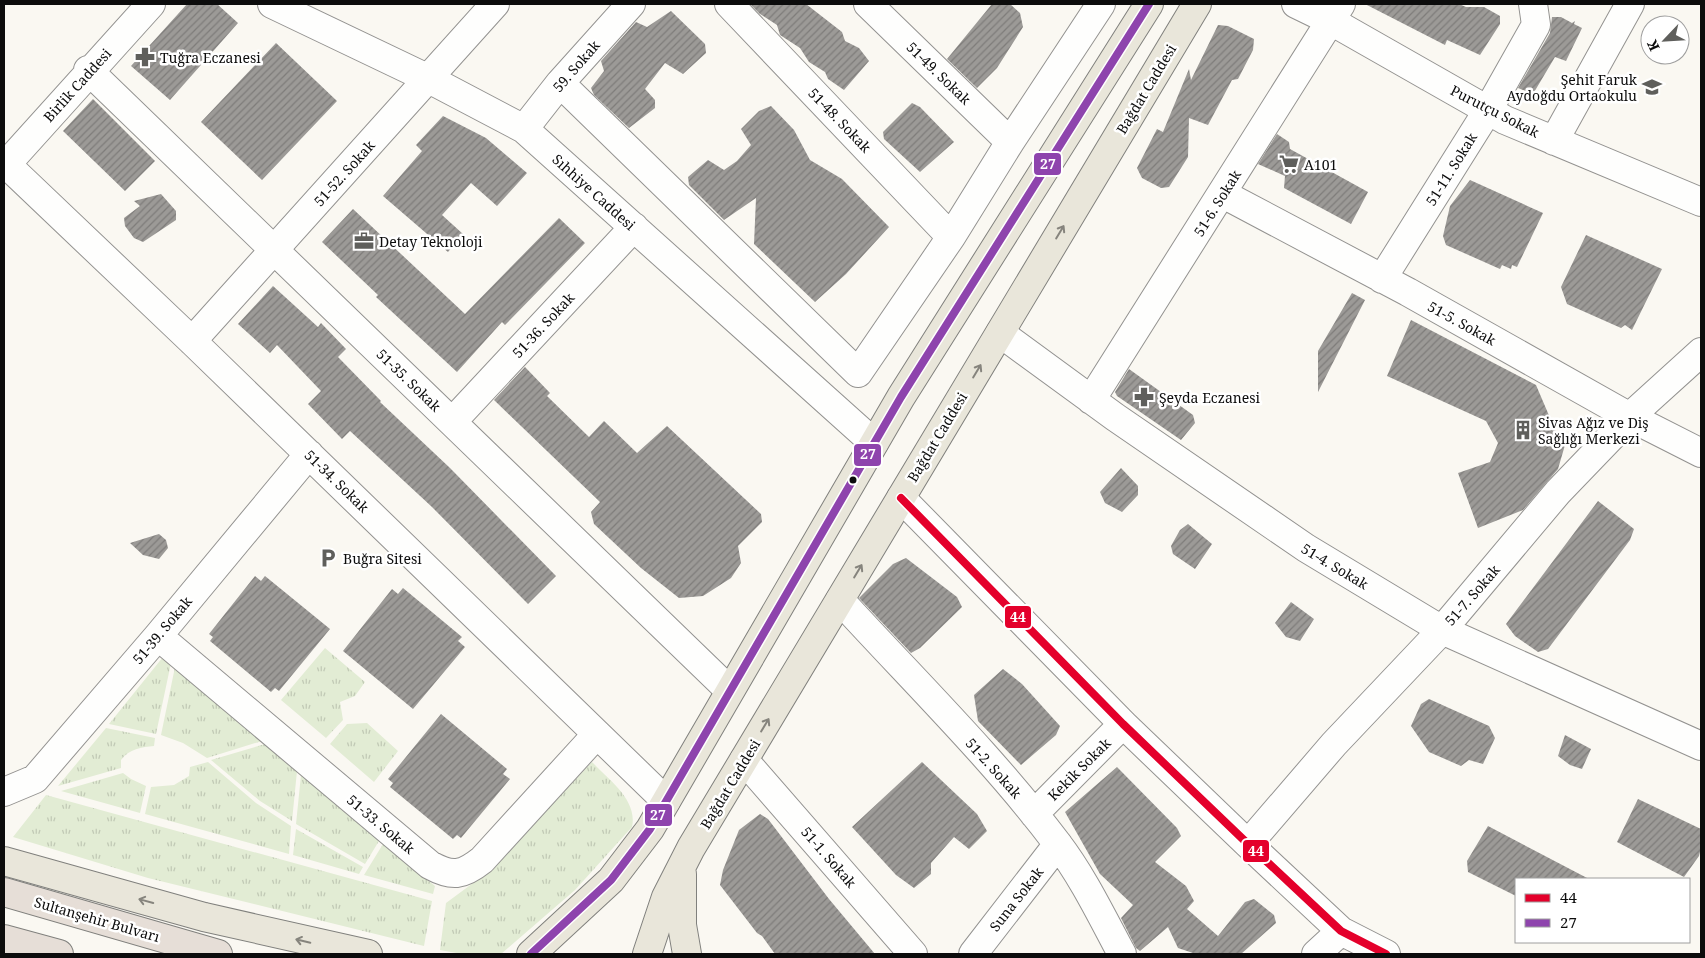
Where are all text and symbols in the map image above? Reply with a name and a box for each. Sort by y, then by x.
north arrow [1640,15,1690,65]
street label: 59. Sokak [548,35,604,96]
text: K [1642,36,1664,54]
street label: 51-49. Sokak [903,37,976,109]
street label: Bağdat Caddesi [1112,40,1181,137]
street label: Birlik Caddesi [39,44,115,126]
pharmacy icon: Tuğra Eczanesi [134,46,156,68]
place label: Tuğra Eczanesi [160,48,261,67]
place label: Şehit Faruk Aydoğdu Ortaokulu [1506,70,1638,105]
school or university icon: Şehit Faruk Aydoğdu Ortaokulu [1641,76,1663,98]
street label: Purutçu Sokak [1447,80,1543,142]
street label: 51-48. Sokak [804,84,876,157]
street label: 51-11. Sokak [1421,128,1481,209]
street label: 51-52. Sokak [309,135,379,210]
street label: Sıhhiye Caddesi [548,150,640,235]
line badge: 27 [1033,152,1062,176]
supermarket icon: A101 [1278,153,1300,175]
text: 27 [1040,154,1056,173]
place label: A101 [1304,155,1337,174]
street label: 51-6. Sokak [1189,166,1245,240]
one-way arrow [1056,225,1066,239]
office icon: Detay Teknoloji [353,230,375,252]
place label: Detay Teknoloji [379,232,483,251]
street label: 51-36. Sokak [508,288,579,362]
street label: 51-5. Sokak [1425,297,1500,350]
street label: 51-35. Sokak [373,344,446,416]
one-way arrow [972,365,982,379]
pharmacy icon: Şeyda Eczanesi [1133,386,1155,408]
street label: Bağdat Caddesi [903,388,972,485]
place label: Şeyda Eczanesi [1159,388,1261,407]
place label: Sivas Ağız ve Diş Sağlığı Merkezi [1538,413,1649,448]
building icon: Sivas Ağız ve Diş Sağlığı Merkezi [1512,419,1534,441]
line badge: 27 [853,443,882,467]
text: 27 [860,444,876,463]
street label: 51-34. Sokak [301,445,374,517]
unlabelled marker [848,475,858,485]
street label: 51-4. Sokak [1298,539,1373,594]
parking icon: Buğra Sitesi [317,547,339,569]
place label: Buğra Sitesi [343,549,422,568]
street label: 51-7. Sokak [1440,560,1504,630]
one-way arrow [853,564,863,578]
street label: 51-39. Sokak [128,592,196,668]
line badge: 44 [1004,605,1032,629]
text: 44 [1010,607,1026,626]
one-way arrow [761,719,771,733]
street label: Kekik Sokak [1043,733,1115,805]
street label: 51-2. Sokak [962,734,1027,803]
street label: Bağdat Caddesi [696,735,765,832]
street label: 51-33. Sokak [343,790,419,858]
line badge: 27 [644,803,673,827]
text: 27 [650,805,666,824]
street label: 51-1. Sokak [797,822,861,892]
line badge: 44 [1242,839,1270,863]
text: 44 [1248,841,1264,860]
street label: Suna Sokak [985,862,1048,935]
legend [1515,878,1690,943]
text: 44 [1560,887,1577,907]
street label: Sultanşehir Bulvarı [32,892,162,946]
one-way arrow [138,895,154,905]
text: 27 [1560,912,1577,932]
one-way arrow [296,936,312,945]

